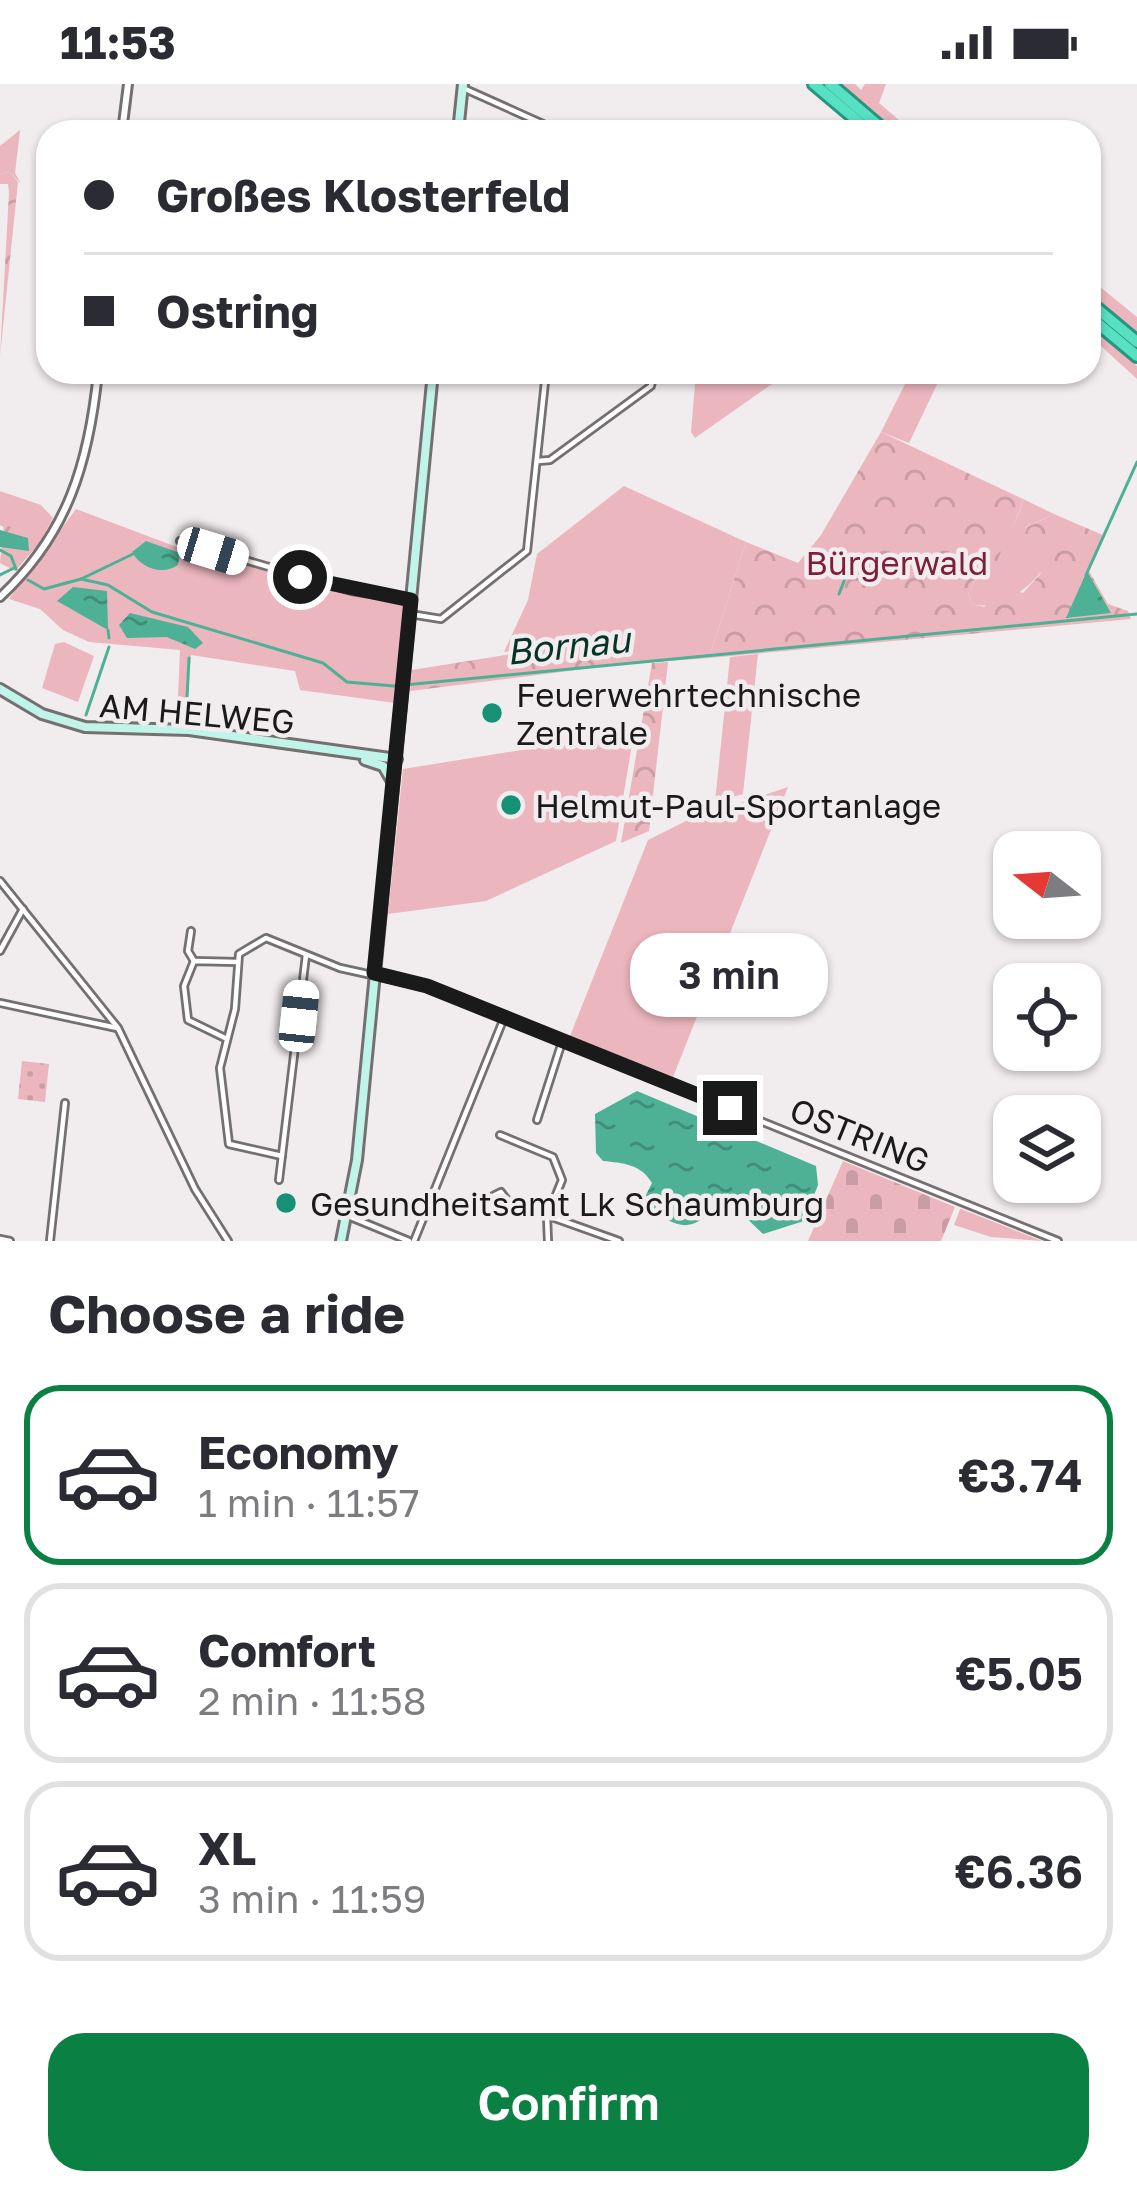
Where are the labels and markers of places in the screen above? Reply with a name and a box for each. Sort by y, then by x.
place label: Feuerwehrtechnische Zentrale [516,675,861,752]
marker: Feuerwehrtechnische Zentrale [479,700,505,726]
place label: Helmut-Paul-Sportanlage [535,786,941,825]
marker: Helmut-Paul-Sportanlage [498,792,524,818]
place label: Gesundheitsamt Lk Schaumburg [310,1184,824,1223]
marker: Gesundheitsamt Lk Schaumburg [273,1190,299,1216]

